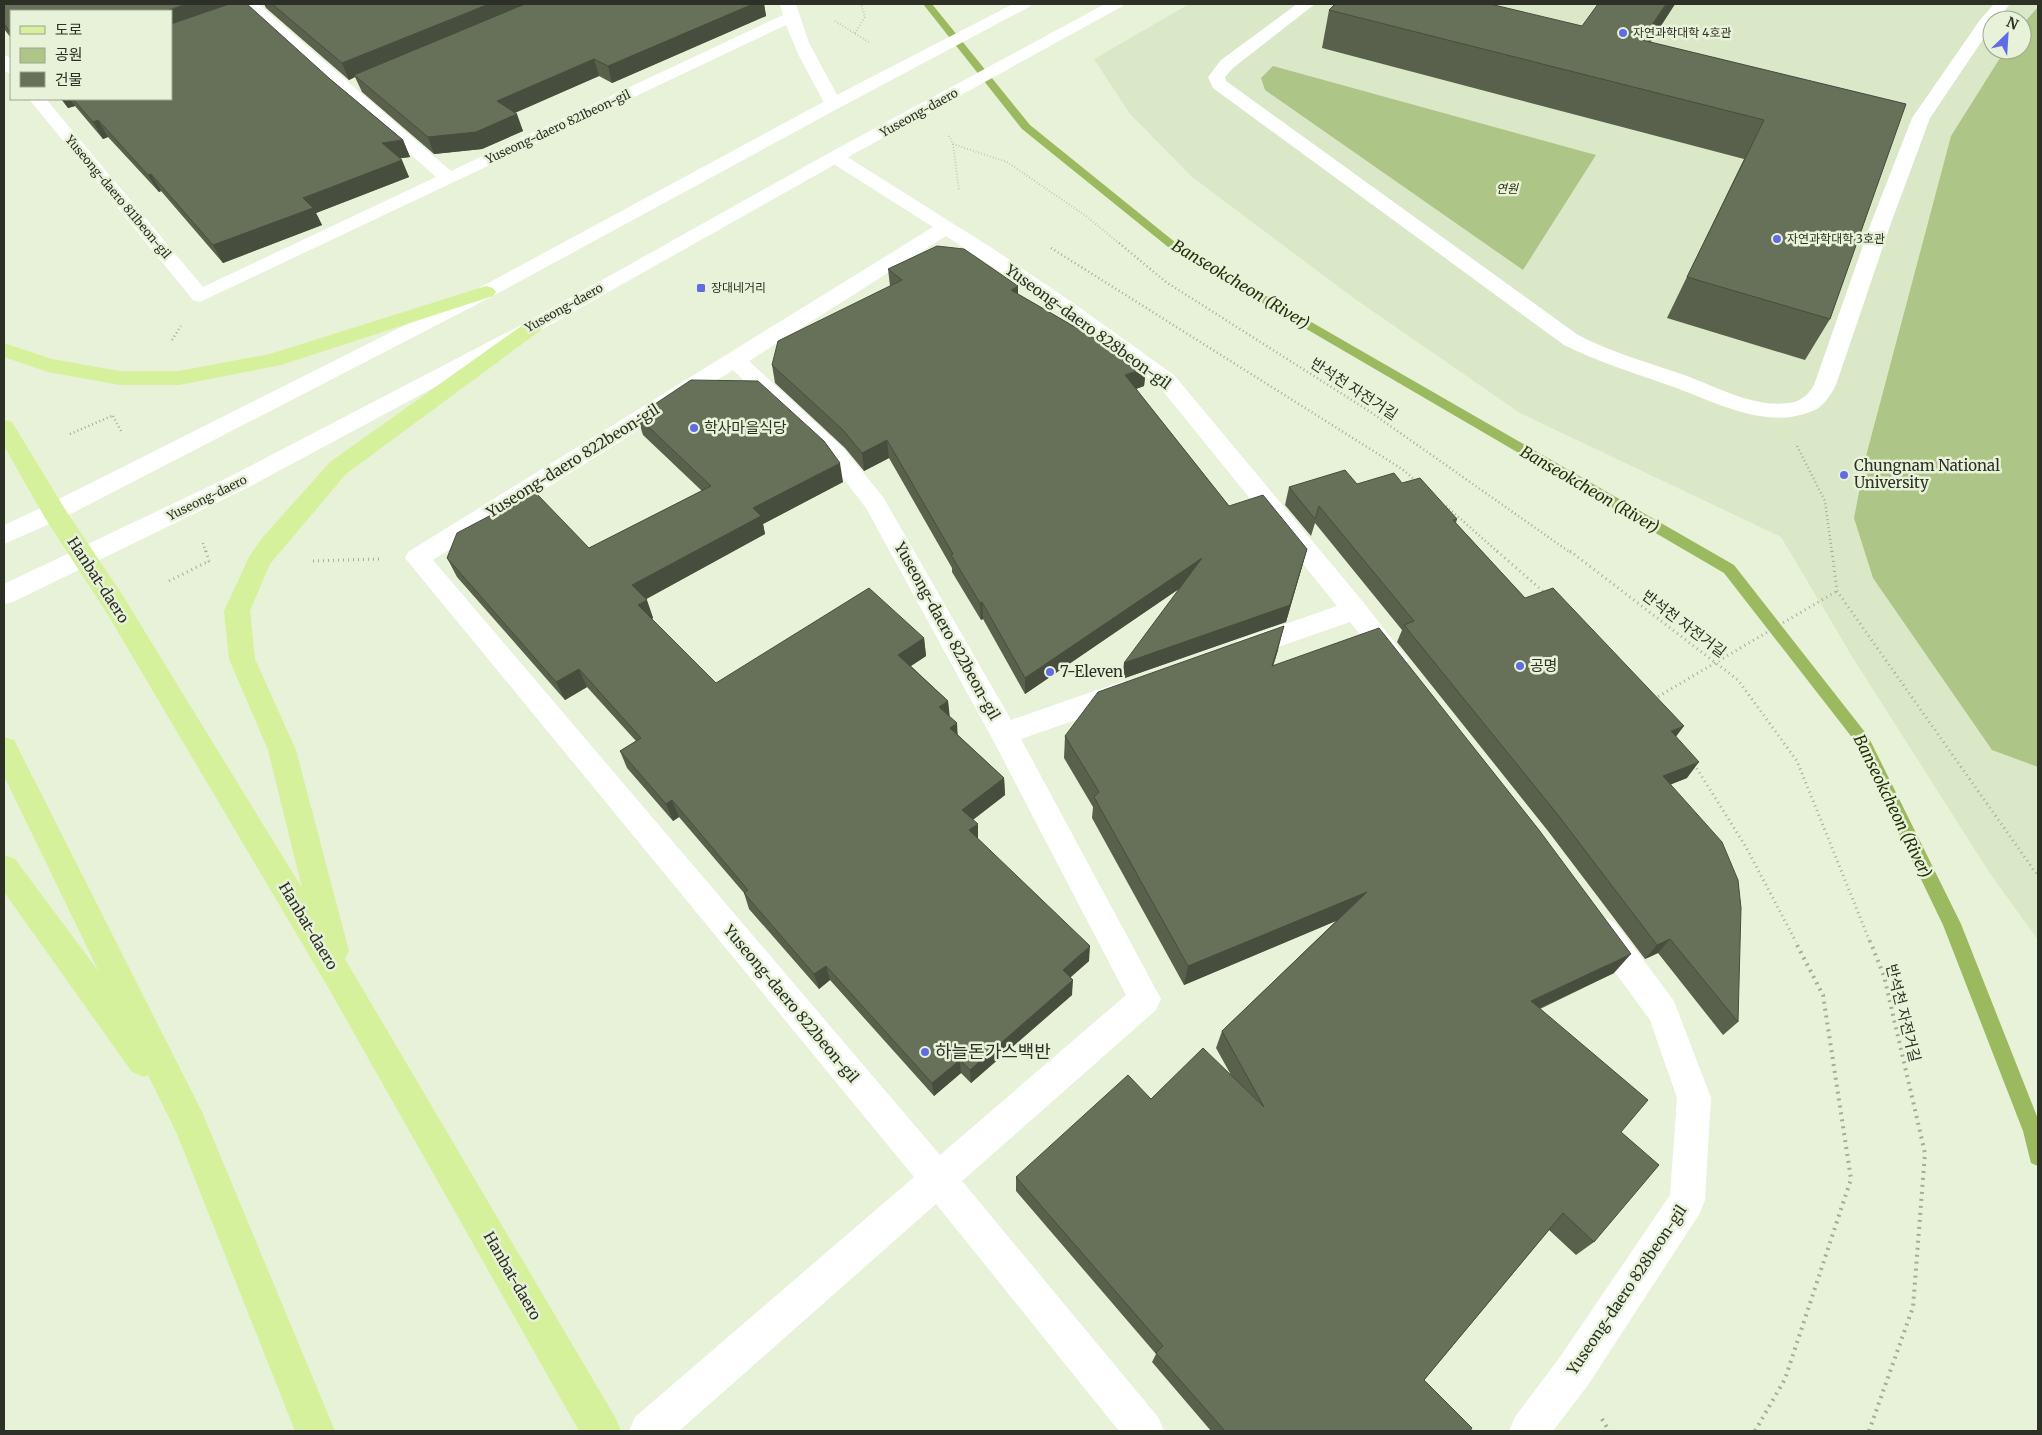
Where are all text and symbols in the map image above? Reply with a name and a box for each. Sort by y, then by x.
legend [10,10,172,100]
north arrow [1982,10,2032,60]
text: N [2004,13,2021,34]
text: 도로 [55,20,83,39]
place label: 자연과학대학 4호관 [1633,25,1732,40]
marker: 자연과학대학 4호관 [1617,27,1629,39]
text: 공원 [55,45,83,64]
text: 건물 [55,70,83,89]
street label: Yuseong-daero [876,85,960,141]
street label: Yuseong-daero 821beon-gil [482,86,633,167]
street label: Yuseong-daero 811beon-gil [62,131,175,262]
park label: 연원 [1496,181,1519,196]
place label: 자연과학대학 3호관 [1787,231,1885,246]
marker: 자연과학대학 3호관 [1771,233,1783,245]
water label: Banseokcheon (River) [1168,235,1314,333]
street label: Yuseong-daero 828beon-gil [1001,259,1175,393]
street label: Yuseong-daero [521,280,605,336]
place label: 장대네거리 [711,280,766,295]
marker: 장대네거리 [695,282,707,294]
street label: 반석천 자전거길 [1307,353,1401,424]
street label: Yuseong-daero 822beon-gil [482,399,663,522]
place label: 학사마을식당 [704,418,787,437]
marker: 학사마을식당 [688,422,700,434]
water label: Banseokcheon (River) [1517,441,1663,537]
place label: Chungnam National University [1854,456,2000,492]
marker: Chungnam National University [1838,469,1850,481]
street label: Yuseong-daero [164,472,249,524]
street label: Hanbat-daero [63,533,133,627]
street label: Yuseong-daero 822beon-gil [890,538,1004,723]
street label: 반석천 자전거길 [1639,586,1730,661]
place label: 공명 [1530,656,1558,675]
marker: 공명 [1514,660,1526,672]
place label: 7-Eleven [1060,662,1123,681]
marker: 7-Eleven [1044,666,1056,678]
water label: Banseokcheon (River) [1850,731,1936,881]
street label: Hanbat-daero [275,878,342,973]
street label: Yuseong-daero 822beon-gil [719,920,863,1087]
street label: 반석천 자전거길 [1882,962,1925,1064]
place label: 하늘돈가스백반 [935,1040,1051,1063]
marker: 하늘돈가스백반 [919,1046,931,1058]
street label: Yuseong-daero 828beon-gil [1562,1201,1691,1379]
street label: Hanbat-daero [479,1228,546,1324]

